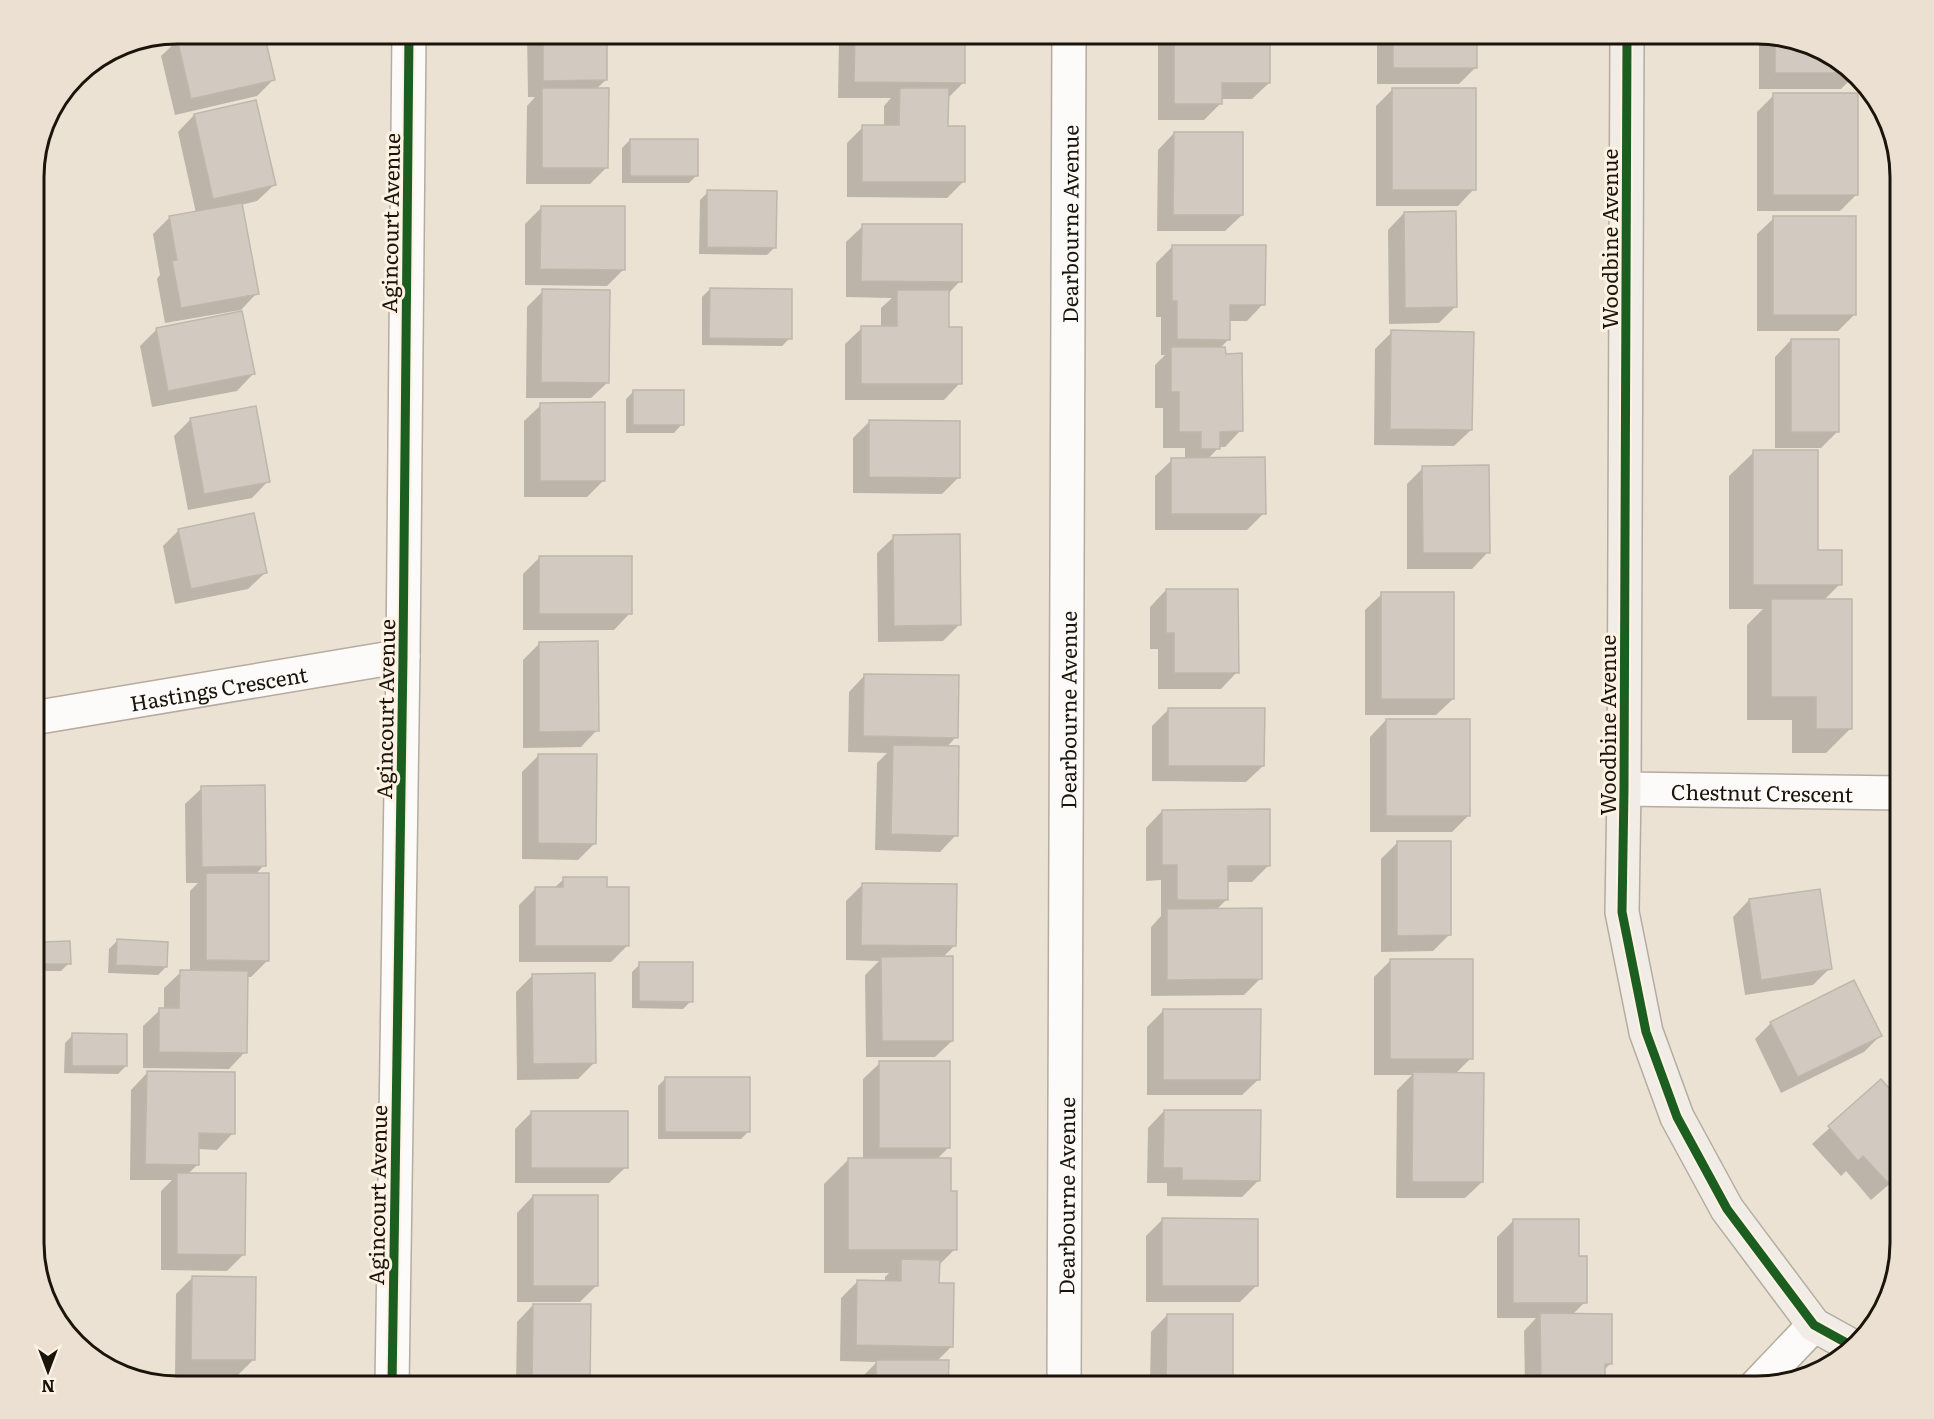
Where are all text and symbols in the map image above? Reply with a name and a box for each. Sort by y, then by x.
street label: Dearbourne Avenue [1052,125,1084,323]
street label: Agincourt Avenue [372,133,406,313]
street label: Woodbine Avenue [1593,148,1624,329]
street label: Dearbourne Avenue [1051,611,1082,809]
street label: Agincourt Avenue [367,619,401,799]
street label: Woodbine Avenue [1591,634,1622,815]
street label: Hastings Crescent [127,657,310,717]
street label: Chestnut Crescent [1671,774,1854,808]
street label: Dearbourne Avenue [1049,1097,1081,1295]
street label: Agincourt Avenue [359,1105,393,1285]
north arrow [18,1341,78,1401]
text: N [41,1375,55,1399]

